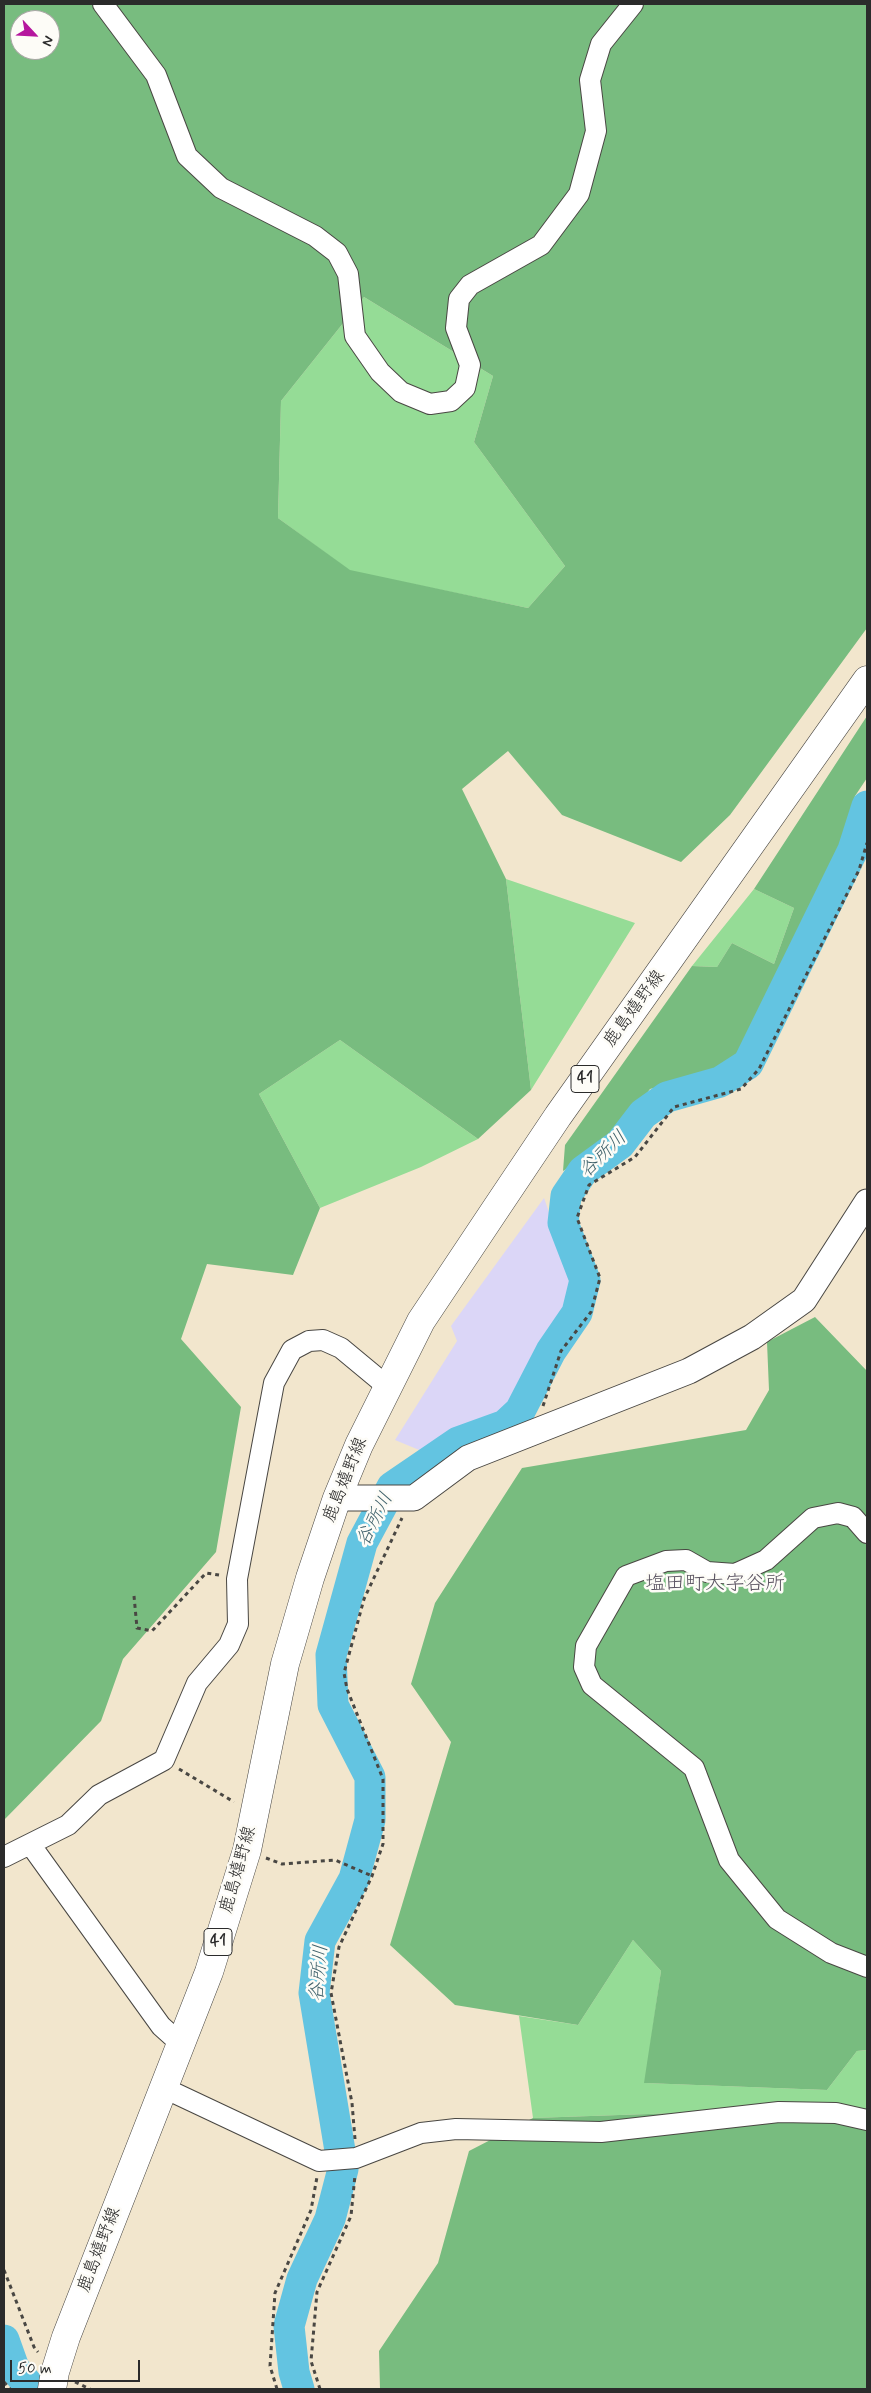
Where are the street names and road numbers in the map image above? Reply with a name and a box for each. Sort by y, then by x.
street label: 鹿島嬉野線 [600,966,670,1052]
road number: 41 [571,1066,599,1092]
street label: 鹿島嬉野線 [319,1434,373,1526]
street label: 鹿島嬉野線 [216,1824,262,1916]
road number: 41 [204,1928,232,1955]
street label: 鹿島嬉野線 [74,2204,126,2296]

